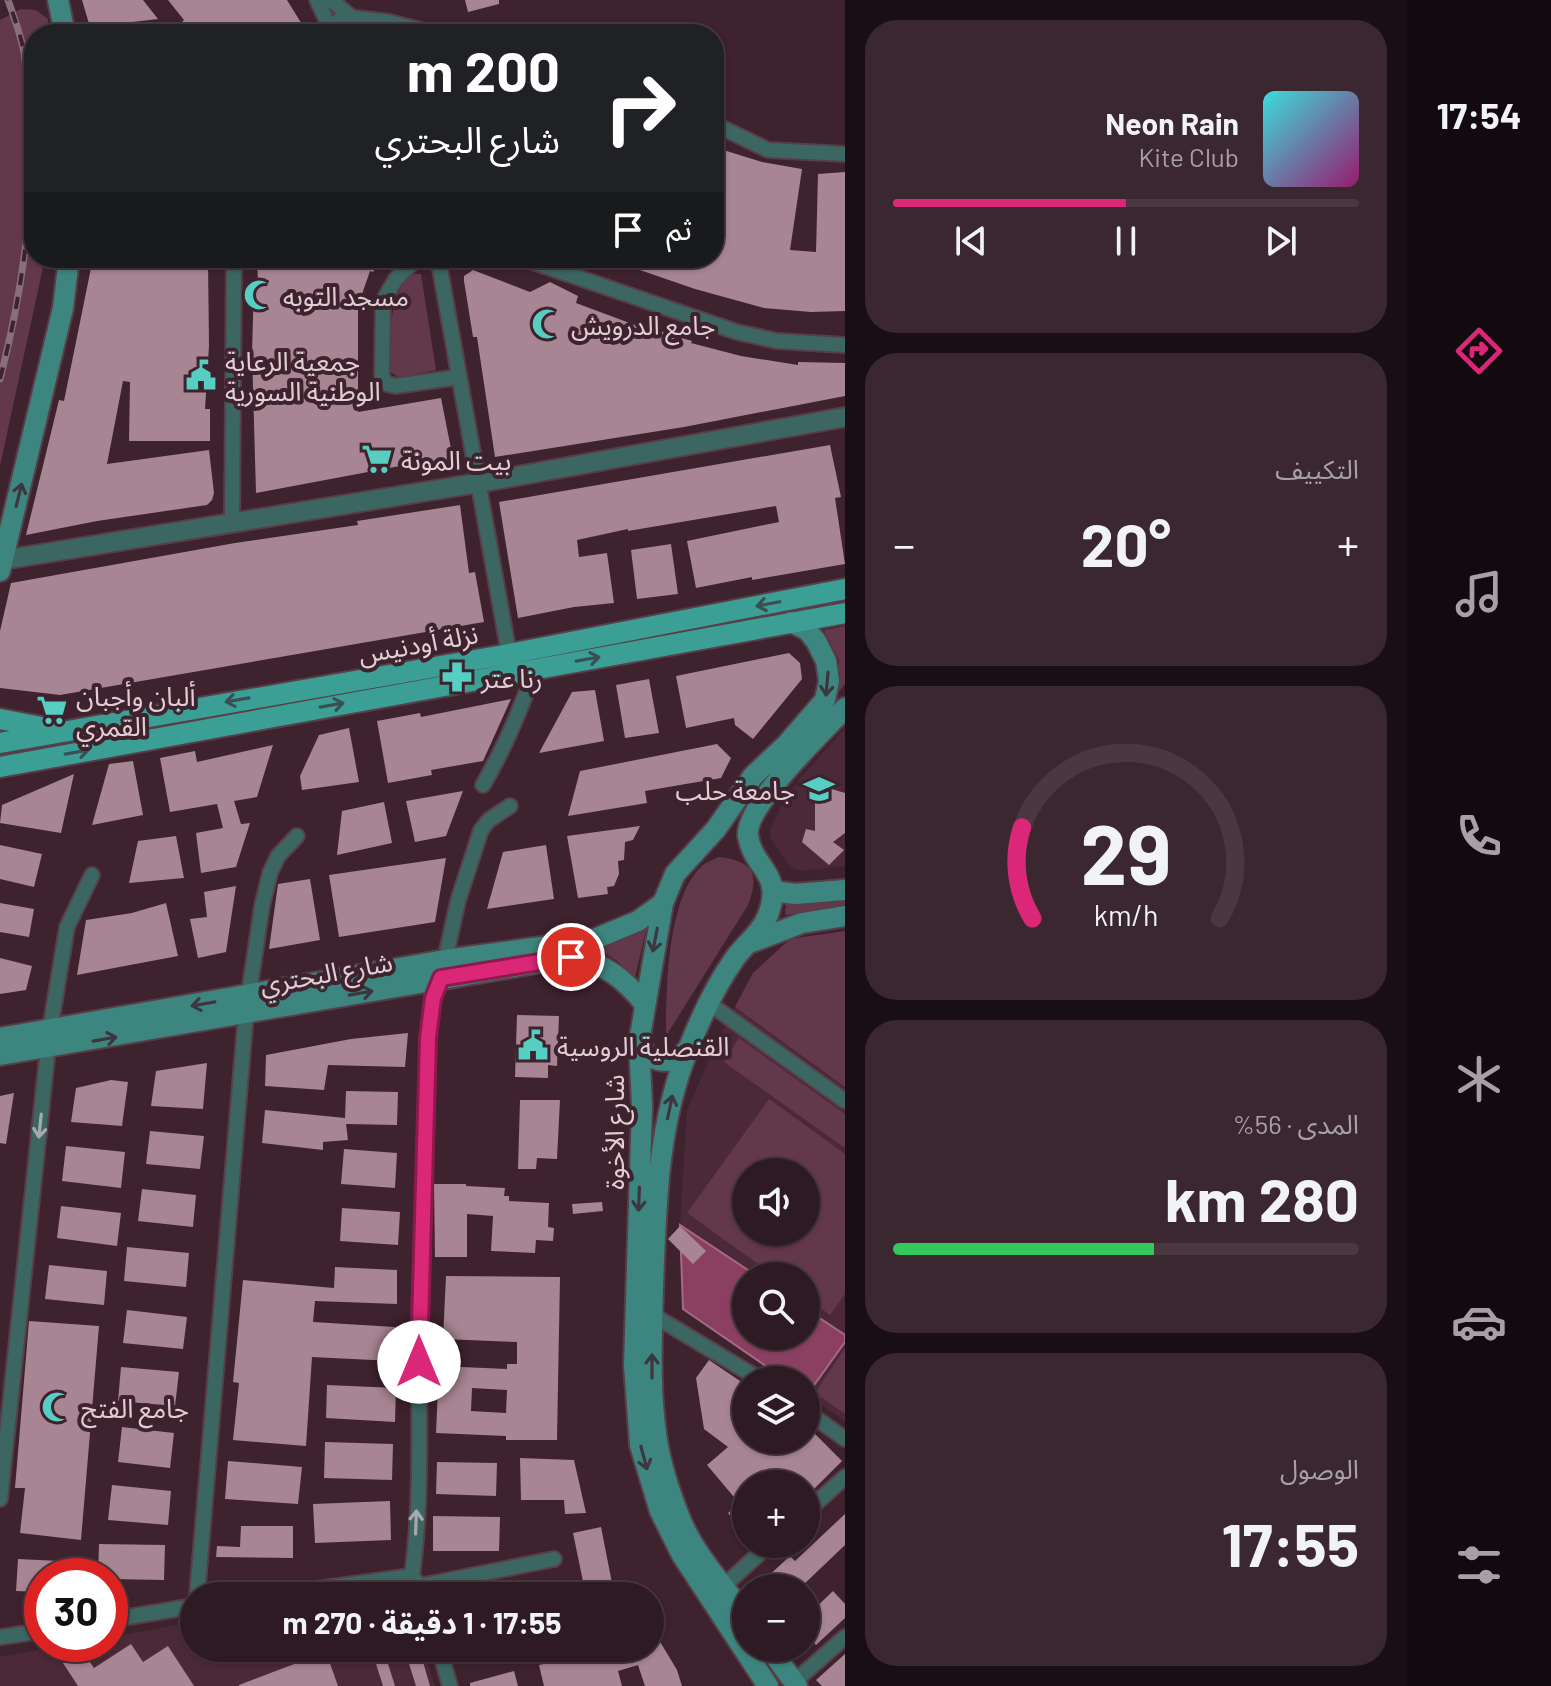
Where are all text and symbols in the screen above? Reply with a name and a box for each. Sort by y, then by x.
text: 200 m [407,36,560,103]
icon: right [588,56,692,160]
text: 17:54 [1437,93,1521,136]
text: Neon Rain [1105,105,1239,141]
text: شارع البحتري [374,117,560,160]
text: Kite Club [1138,141,1239,172]
icon: arrive [606,208,650,252]
text: ثم [666,210,692,246]
icon: previous [949,219,993,263]
icon: pause [1104,219,1148,263]
icon: next [1259,219,1303,263]
mosque icon: مسجد التوبه [242,278,276,312]
place label: مسجد التوبه [283,280,409,312]
mosque icon: جامع الدرويش [530,307,564,341]
place label: جامع الدرويش [571,309,715,346]
icon: directions [1451,323,1507,379]
place label: جمعية الرعاية الوطنية السورية [225,345,381,407]
public building icon: جمعية الرعاية الوطنية السورية [184,358,218,392]
supermarket icon: بيت المونة [360,442,394,476]
place label: بيت المونة [401,444,511,476]
text: التكييف [1275,453,1359,484]
one-way arrow [13,483,28,509]
text: 20° [1081,507,1171,579]
text: − [893,517,915,570]
text: + [1337,517,1359,570]
icon: music [1451,566,1507,622]
one-way arrow [756,597,782,612]
street label: نزلة أودنيس [356,617,480,670]
one-way arrow [575,650,600,665]
pharmacy icon: رنا عتر [440,660,474,694]
place label: رنا عتر [480,662,543,694]
one-way arrow [819,670,834,697]
place label: ألبان وأجبان القمري [76,680,196,747]
supermarket icon: ألبان وأجبان القمري [35,693,69,727]
one-way arrow [225,694,250,709]
one-way arrow [319,697,345,712]
one-way arrow [63,743,89,758]
school or university icon: جامعة حلب [802,772,836,806]
place label: جامعة حلب [676,774,795,805]
text: 29 [1081,802,1171,902]
icon: phone [1451,808,1507,864]
text: km/h [1094,897,1158,932]
pin [537,923,605,991]
one-way arrow [647,927,662,952]
icon: arrive [549,935,593,979]
street label: شارع البحتري [257,945,396,1005]
one-way arrow [347,984,373,999]
one-way arrow [191,997,216,1012]
public building icon: القنصلية الروسية [516,1028,550,1062]
one-way arrow [91,1030,117,1045]
place label: القنصلية الروسية [557,1030,729,1062]
icon: climate [1451,1051,1507,1107]
street label: شارع الأخوة [598,1074,634,1190]
one-way arrow [663,1095,678,1120]
text: المدى · 56% [1233,1108,1359,1139]
one-way arrow [33,1112,48,1139]
map controls [732,1158,820,1662]
button: sound [732,1158,820,1246]
text: 280 km [1165,1162,1359,1234]
one-way arrow [631,1185,647,1212]
button: search [732,1262,820,1350]
icon: car [1451,1294,1507,1350]
position arrow [377,1320,461,1404]
one-way arrow [644,1353,660,1380]
button: layers [732,1366,820,1454]
mosque icon: جامع الفتح [40,1390,74,1424]
place label: جامع الفتح [81,1392,189,1429]
one-way arrow [637,1444,652,1470]
text: الوصول [1280,1453,1359,1484]
button: + [732,1470,820,1558]
text: 17:55 [1221,1507,1359,1579]
one-way arrow [409,1509,424,1536]
icon: filters [1451,1537,1507,1593]
speed limit sign: 30 [24,1558,128,1662]
button: − [732,1574,820,1662]
text: 17:55 · 1 دقيقة · 270 m [283,1604,561,1640]

